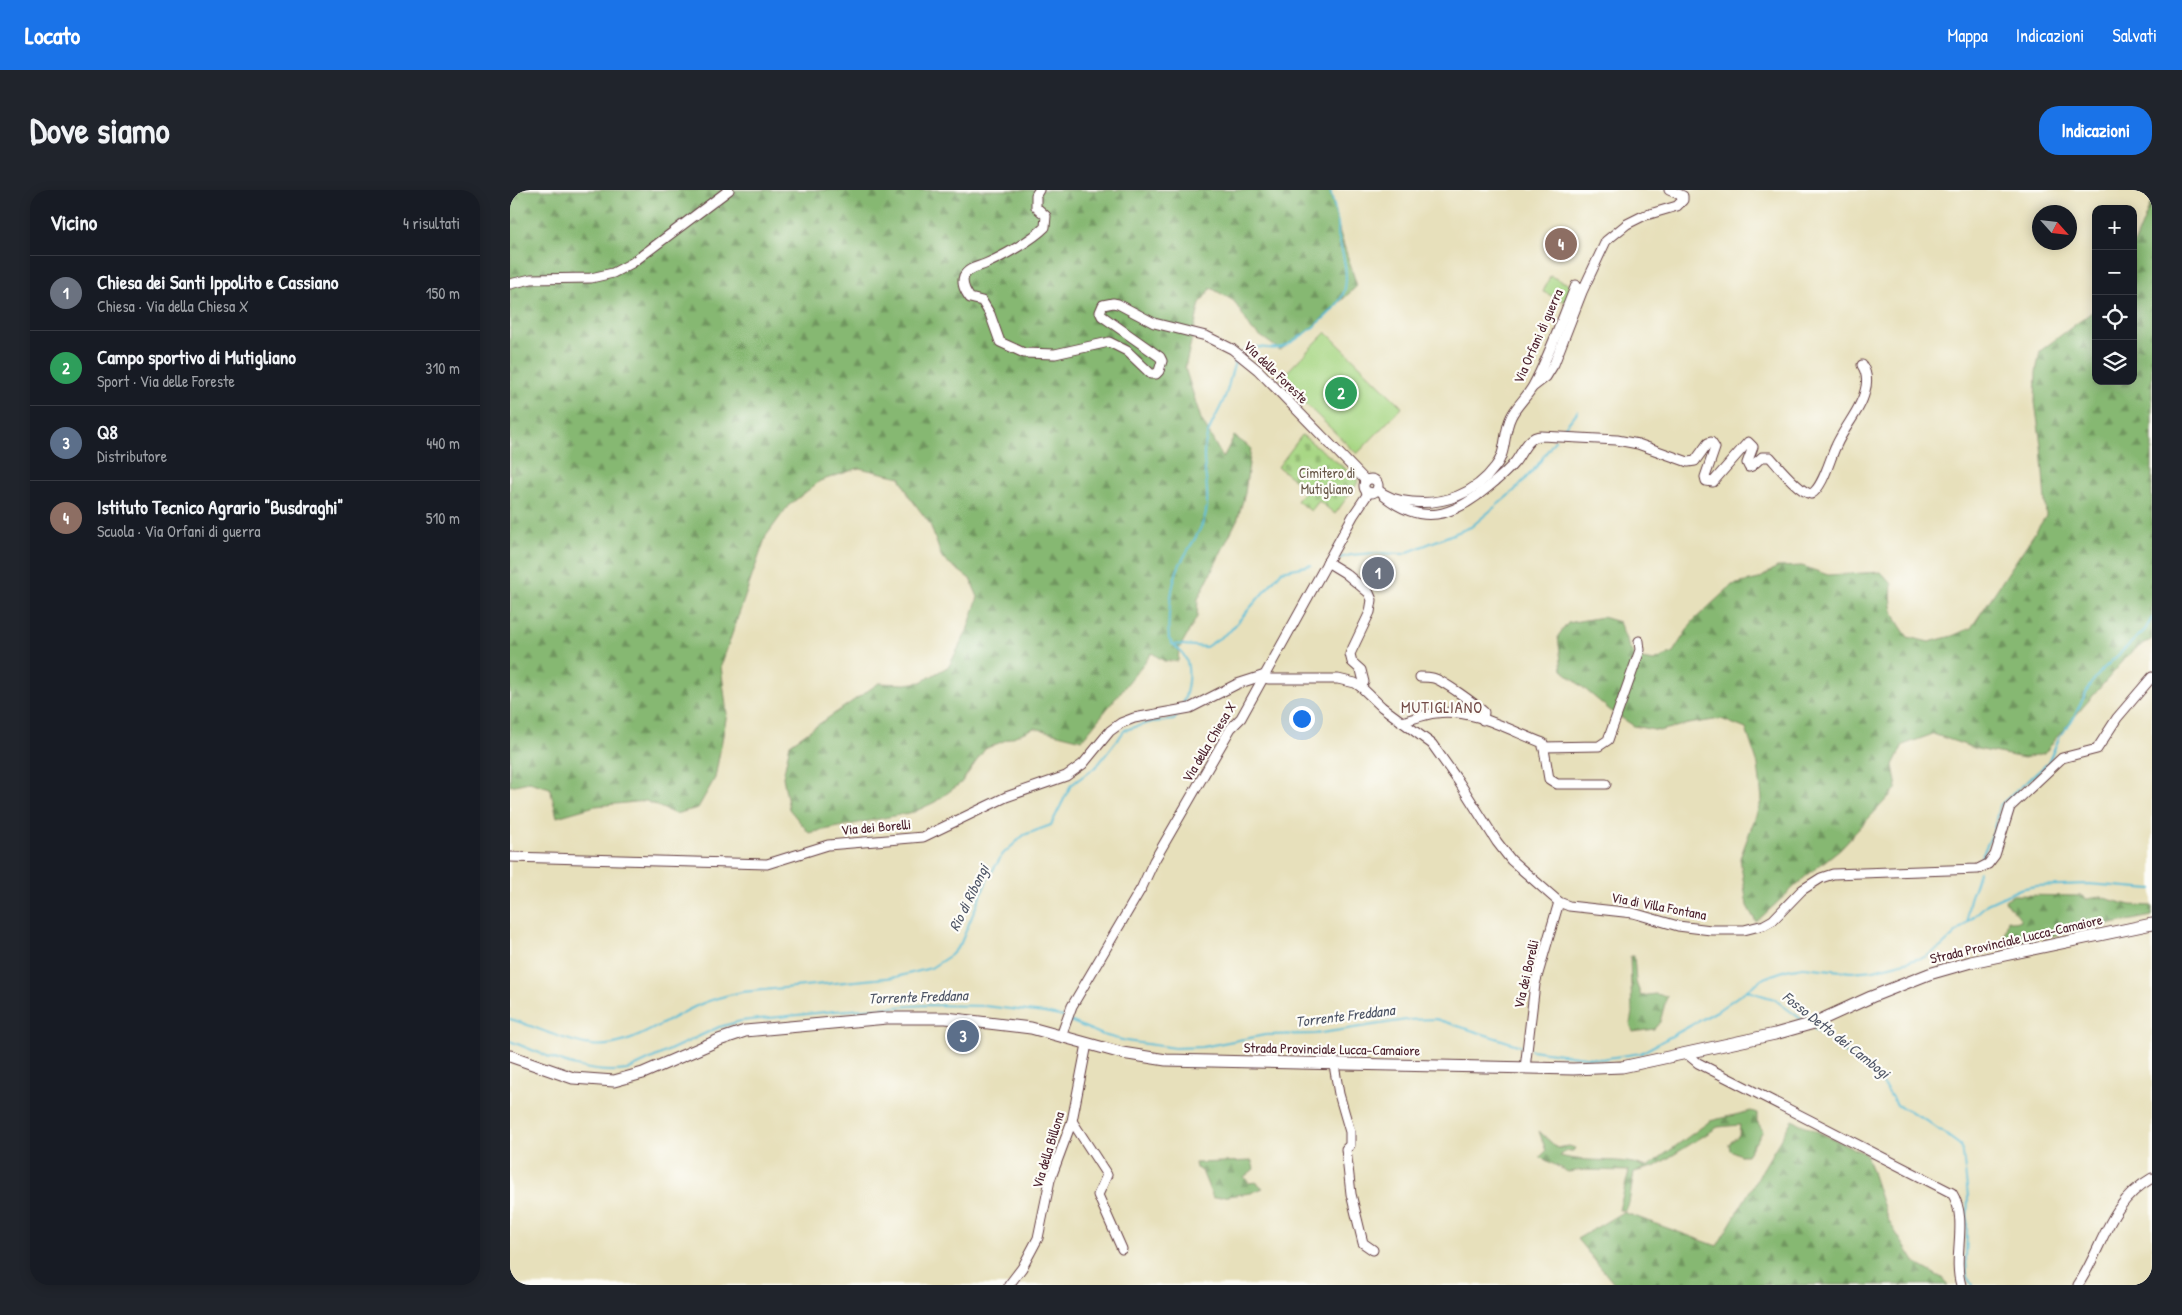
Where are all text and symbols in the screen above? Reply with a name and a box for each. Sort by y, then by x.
text: Locato [25,19,80,51]
text: Mappa [1948,23,1988,48]
text: Indicazioni [2016,23,2084,48]
text: Salvati [2112,23,2157,48]
button: Indicazioni [2039,106,2152,155]
text: Dove siamo [30,107,170,154]
north arrow [2032,205,2077,250]
map controls [2092,205,2137,385]
button: + [2092,205,2137,250]
text: Vicino [50,208,97,237]
text: 4 risultati [403,212,460,234]
pin: 4 [1545,225,1577,263]
button: − [2092,250,2137,295]
text: Chiesa dei Santi Ippolito e Cassiano [97,269,339,295]
text: 1 [63,282,69,304]
text: 150 m [426,282,460,304]
street label: Via Orfani di guerra [1508,285,1568,386]
text: Chiesa · Via della Chiesa X [97,295,249,317]
button: locate [2092,295,2137,340]
street label: Via delle Foreste [1240,336,1313,408]
button: layers [2092,340,2137,385]
text: Campo sportivo di Mutigliano [97,344,296,370]
text: 2 [62,357,70,379]
text: 310 m [425,357,460,379]
text: Sport · Via delle Foreste [97,370,235,392]
pin: 2 [1325,374,1357,412]
text: Q8 [97,419,118,445]
text: 3 [62,432,70,454]
text: 440 m [426,432,460,454]
text: Distributore [97,445,167,467]
park label: Cimitero di Mutigliano [1299,463,1355,499]
text: Istituto Tecnico Agrario "Busdraghi" [97,494,343,520]
text: 4 [63,507,69,529]
text: 510 m [426,507,460,529]
text: Scuola · Via Orfani di guerra [97,520,261,542]
pin: 1 [1362,554,1394,592]
district label: MUTIGLIANO [1401,696,1483,718]
street label: Via della Chiesa X [1177,698,1240,785]
your location [1289,706,1315,732]
street label: Via dei Borelli [840,814,912,839]
water label: Rio di Ribongi [943,860,994,935]
street label: Via di Villa Fontana [1610,887,1709,924]
street label: Strada Provinciale Lucca-Camaiore [1928,909,2104,968]
street label: Via dei Borelli [1508,938,1543,1010]
water label: Torrente Freddana [868,984,970,1009]
water label: Fosso Detto dei Cambogi [1778,986,1896,1084]
water label: Torrente Freddana [1294,999,1398,1032]
pin: 3 [947,1017,979,1055]
street label: Strada Provinciale Lucca-Camaiore [1244,1037,1421,1060]
street label: Via della Billona [1027,1109,1068,1191]

